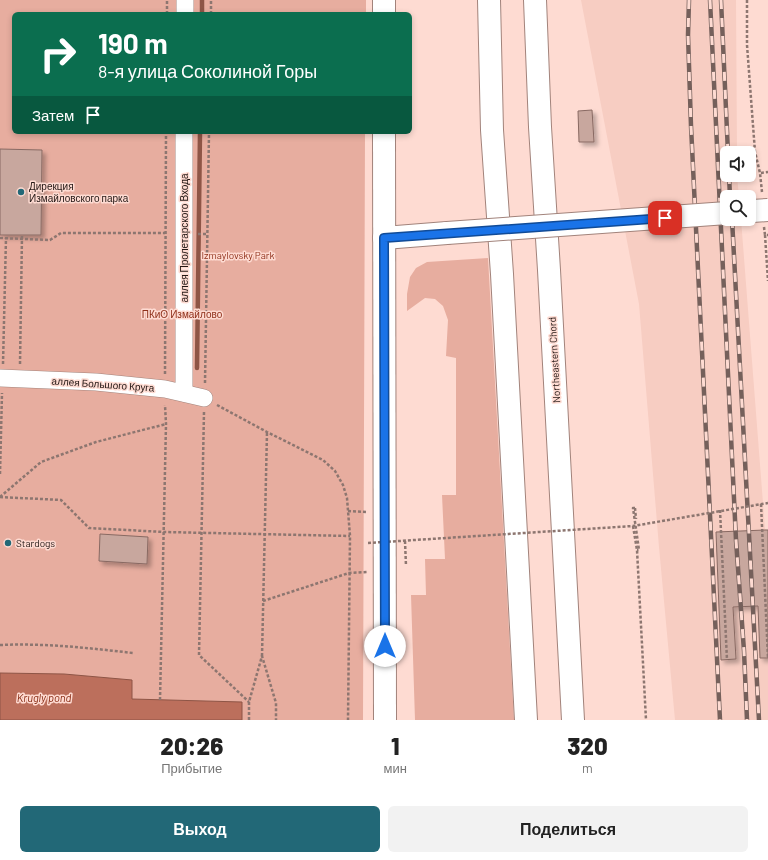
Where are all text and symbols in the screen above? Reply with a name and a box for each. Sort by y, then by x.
text: 190 m [98,26,168,60]
icon: right [32,28,84,80]
text: 8-я улица Соколиной Горы [98,60,317,82]
icon: arrive [82,104,104,126]
text: Затем [32,106,74,124]
map controls [720,146,756,226]
button: sound [720,146,756,182]
street label: аллея Пролетарского Входа [178,173,190,303]
place label: Дирекция Измайловского парка [29,180,129,204]
marker: Дирекция Измайловского парка [16,187,26,197]
button: search [720,190,756,226]
pin [648,201,682,235]
icon: arrive [654,207,676,229]
park label: Izmaylovsky Park [201,249,275,261]
park label: ПКиО Измайлово [142,308,223,320]
street label: Northeastern Chord [546,317,562,403]
street label: аллея Большого Круга [51,374,155,394]
place label: Stardogs [16,537,55,549]
marker: Stardogs [3,538,13,548]
position arrow [364,625,406,667]
water label: Krugly pond [17,691,71,704]
text: 20:26 [160,731,223,760]
text: 1 [391,731,399,760]
text: 320 [567,731,608,760]
text: Прибытие [161,760,222,776]
text: мин [384,760,407,776]
text: m [582,760,593,776]
button: Выход [20,806,380,852]
button: Поделиться [388,806,748,852]

